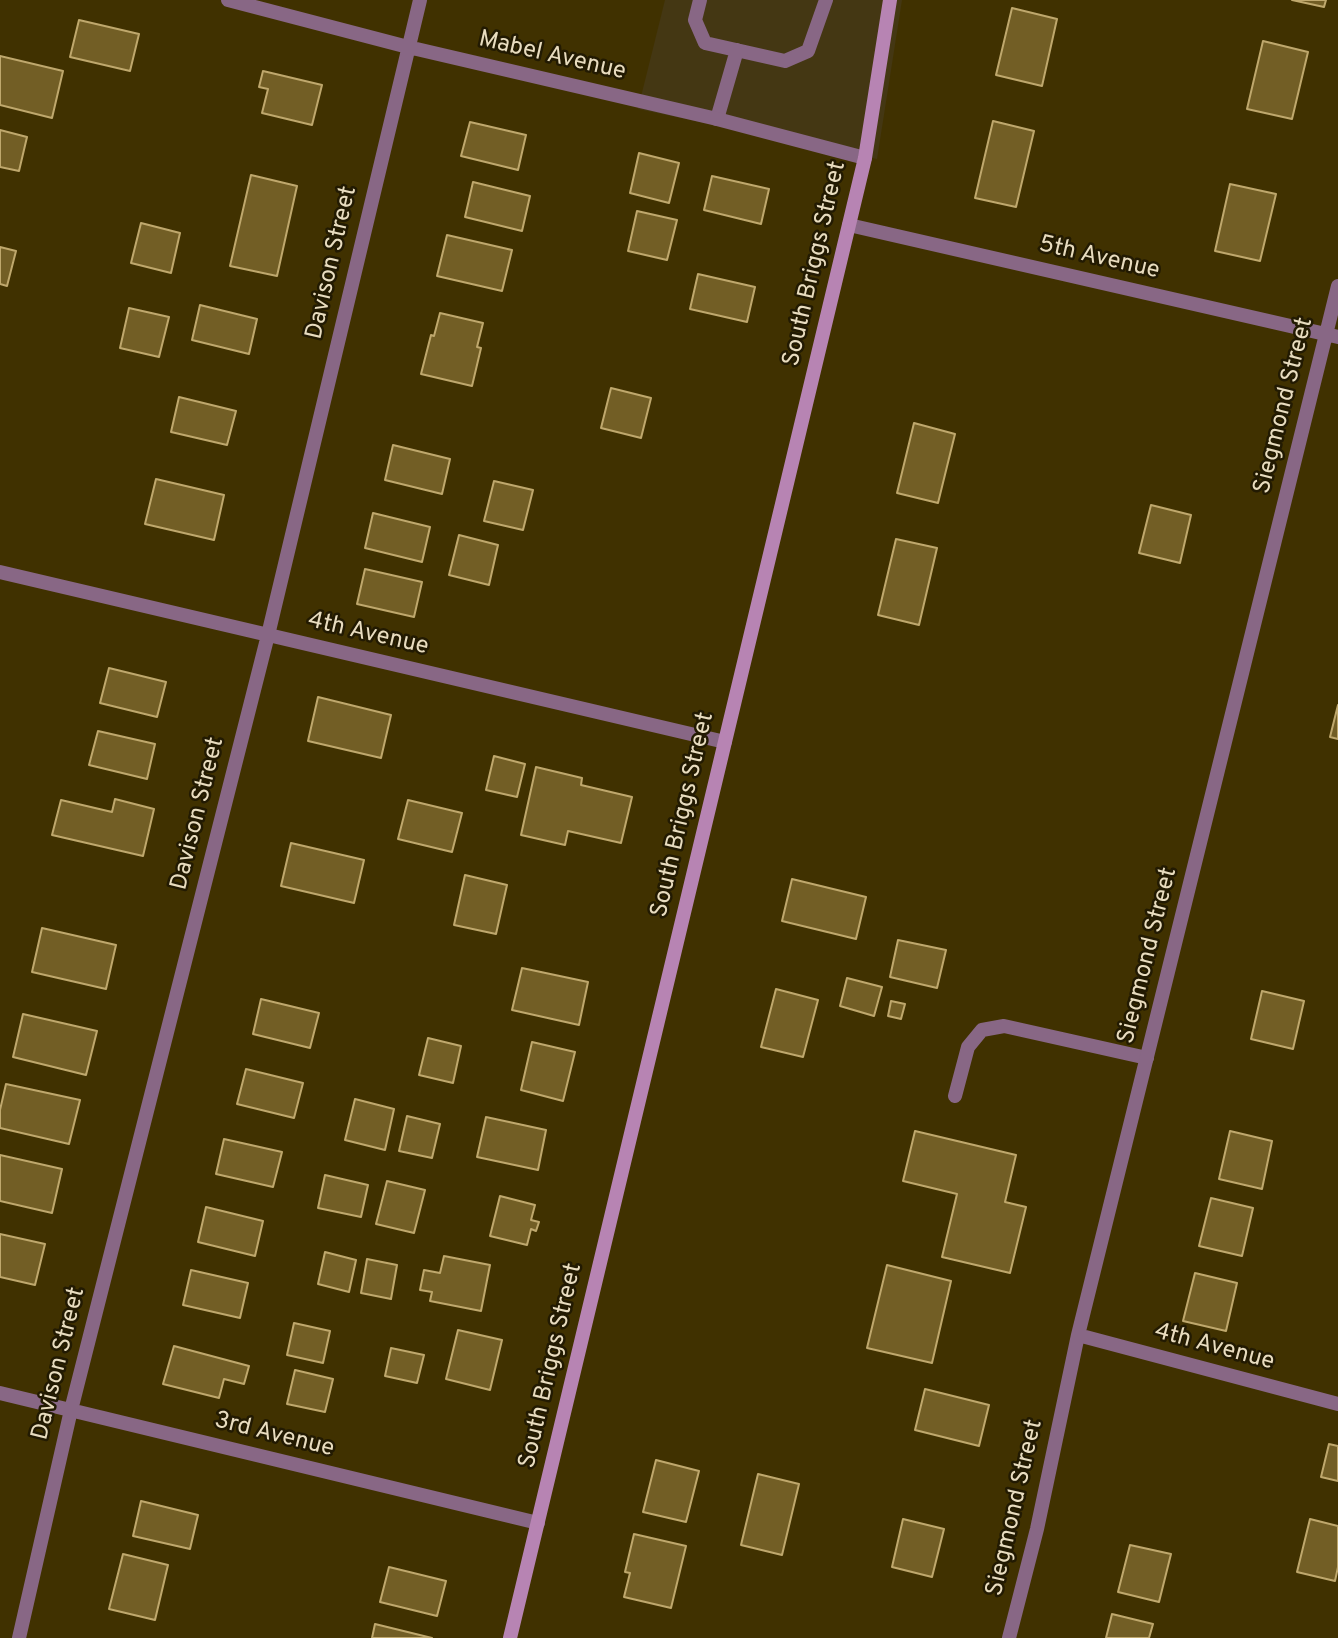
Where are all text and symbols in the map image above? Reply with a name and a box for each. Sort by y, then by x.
street label: Mabel Avenue [476,26,628,88]
street label: South Briggs Street [778,159,854,369]
street label: Davison Street [301,184,365,342]
street label: 5th Avenue [1036,231,1162,287]
street label: Siegmond Street [1249,315,1321,497]
street label: 4th Avenue [305,607,431,663]
street label: South Briggs Street [646,710,722,920]
street label: Davison Street [166,735,232,893]
street label: Siegmond Street [1113,865,1185,1047]
street label: South Briggs Street [514,1261,590,1471]
street label: Davison Street [27,1285,93,1443]
street label: 4th Avenue [1151,1318,1277,1378]
street label: 3rd Avenue [211,1407,337,1465]
street label: Siegmond Street [982,1417,1050,1599]

